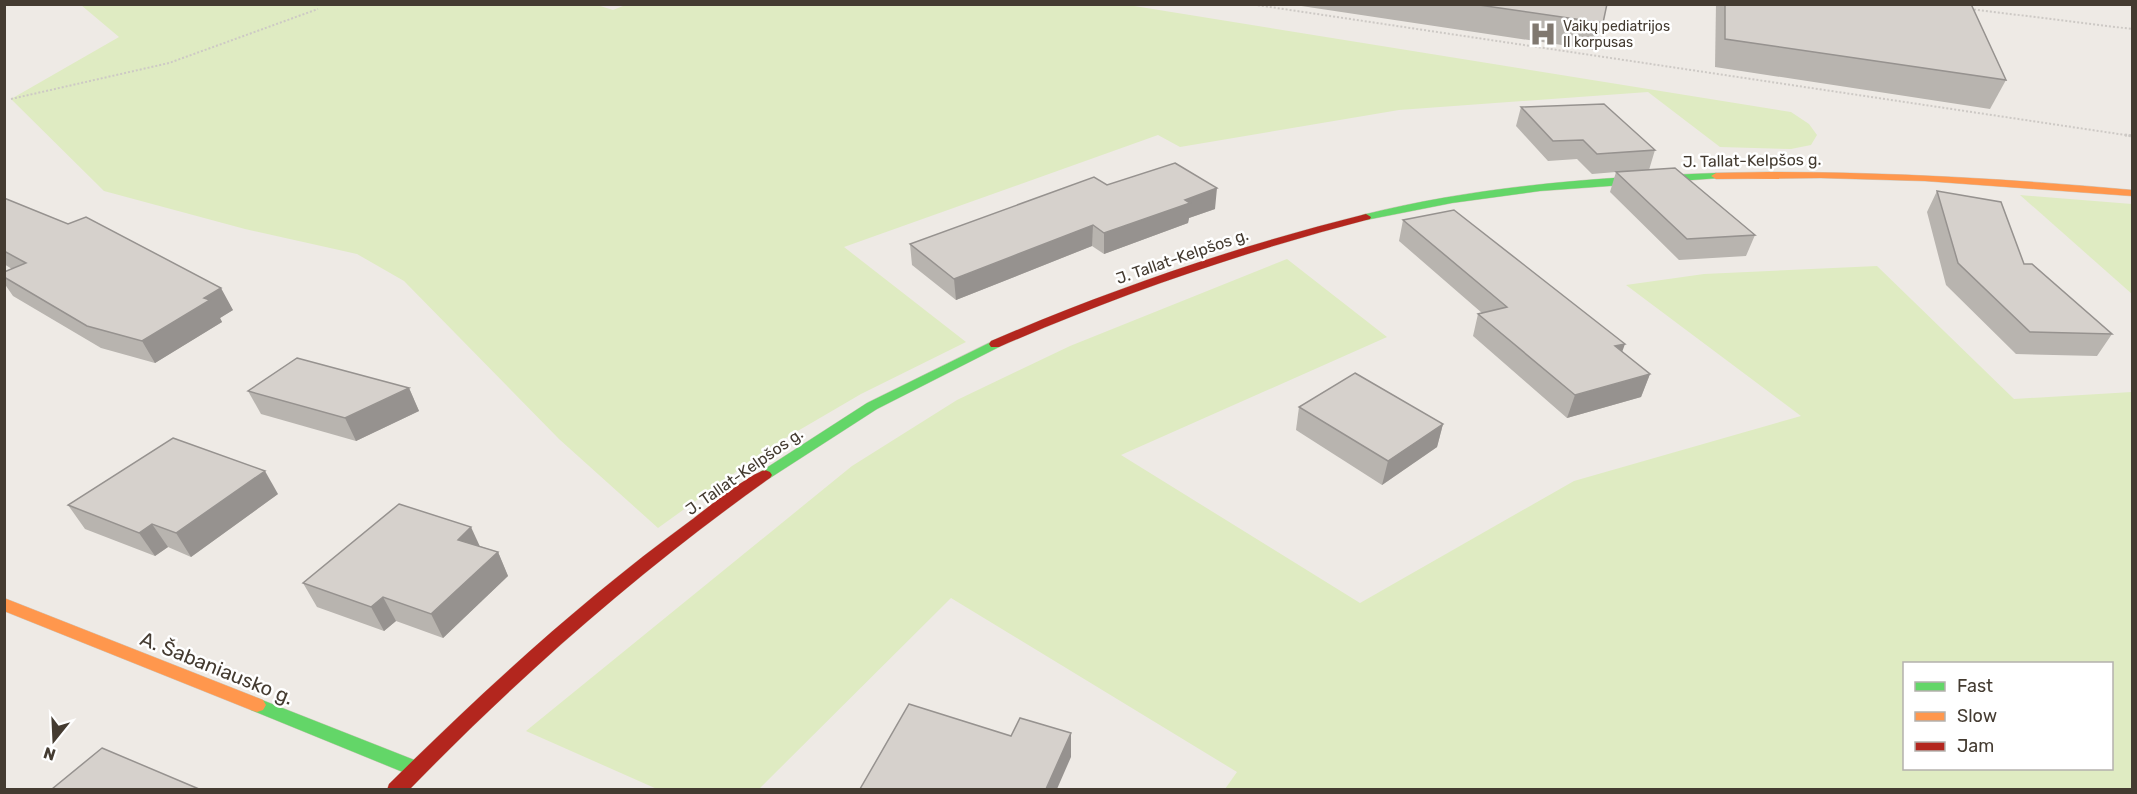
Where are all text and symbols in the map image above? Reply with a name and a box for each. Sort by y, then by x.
place label: Vaikų pediatrijos II korpusas [1563,18,1670,51]
hospital icon: Vaikų pediatrijos II korpusas [1528,19,1558,49]
street label: J. Tallat-Kelpšos g. [1682,150,1822,171]
street label: J. Tallat-Kelpšos g. [1113,225,1251,288]
street label: J. Tallat-Kelpšos g. [682,424,807,519]
street label: A. Šabaniausko g. [137,626,297,710]
legend [1903,662,2113,770]
text: Fast [1957,675,1993,697]
text: Slow [1957,705,1997,727]
north arrow [24,710,84,770]
text: Jam [1957,735,1994,757]
text: N [41,743,58,765]

